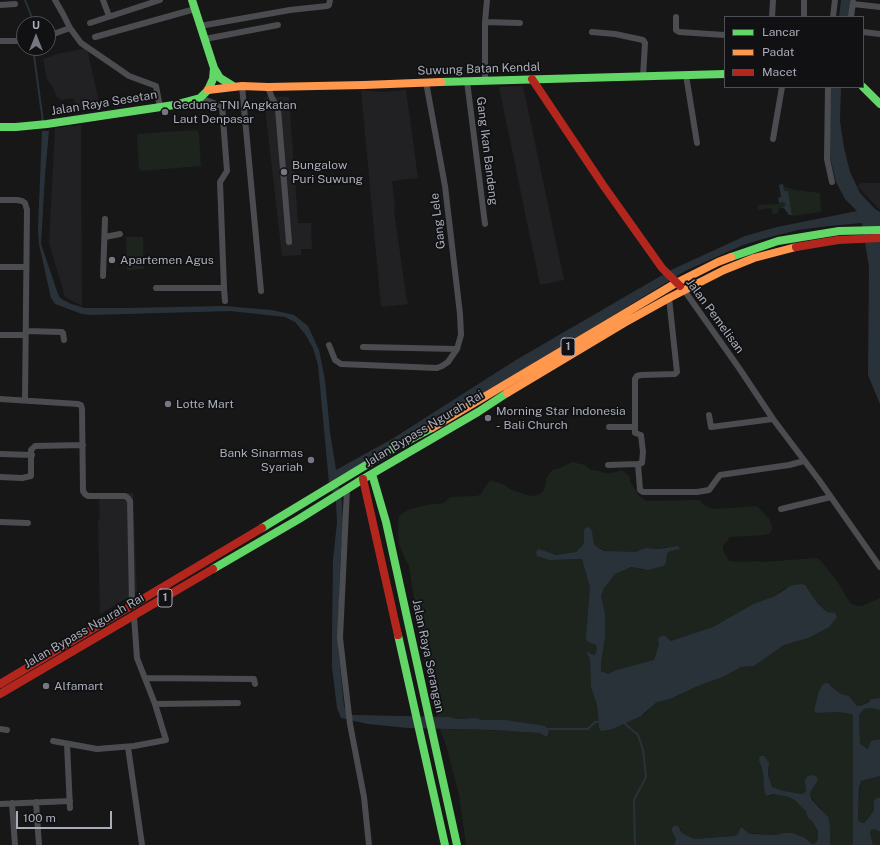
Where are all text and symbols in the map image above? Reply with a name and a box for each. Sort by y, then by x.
north arrow [16,16,56,56]
legend [724,16,864,88]
text: U [32,19,40,31]
text: Lancar [762,25,800,39]
text: Padat [762,45,794,59]
street label: Suwung Batan Kendal [417,60,541,78]
text: Macet [762,65,797,79]
street label: Jalan Raya Sesetan [50,88,158,118]
street label: Gang Ikan Bandeng [473,96,501,206]
place label: Gedung TNI Angkatan Laut Denpasar [173,98,297,126]
marker: Gedung TNI Angkatan Laut Denpasar [160,107,170,117]
place label: Bungalow Puri Suwung [292,158,363,186]
marker: Bungalow Puri Suwung [279,167,289,177]
street label: Gang Lele [427,192,449,250]
place label: Apartemen Agus [120,253,214,267]
marker: Apartemen Agus [107,255,117,265]
street label: Jalan Pemelisan [683,276,747,356]
road number: 1 [561,338,575,356]
street label: Jalan Bypass Ngurah Rai [362,388,486,470]
place label: Lotte Mart [176,397,234,411]
marker: Lotte Mart [163,399,173,409]
place label: Morning Star Indonesia - Bali Church [496,404,626,432]
marker: Morning Star Indonesia - Bali Church [483,413,493,423]
place label: Bank Sinarmas Syariah [219,446,303,474]
marker: Bank Sinarmas Syariah [306,455,316,465]
road number: 1 [158,589,172,607]
street label: Jalan Bypass Ngurah Rai [21,591,147,671]
street label: Jalan Raya Serangan [409,598,447,714]
place label: Alfamart [54,679,103,693]
marker: Alfamart [41,681,51,691]
scale bar [18,803,114,829]
text: 100 m [23,811,56,825]

